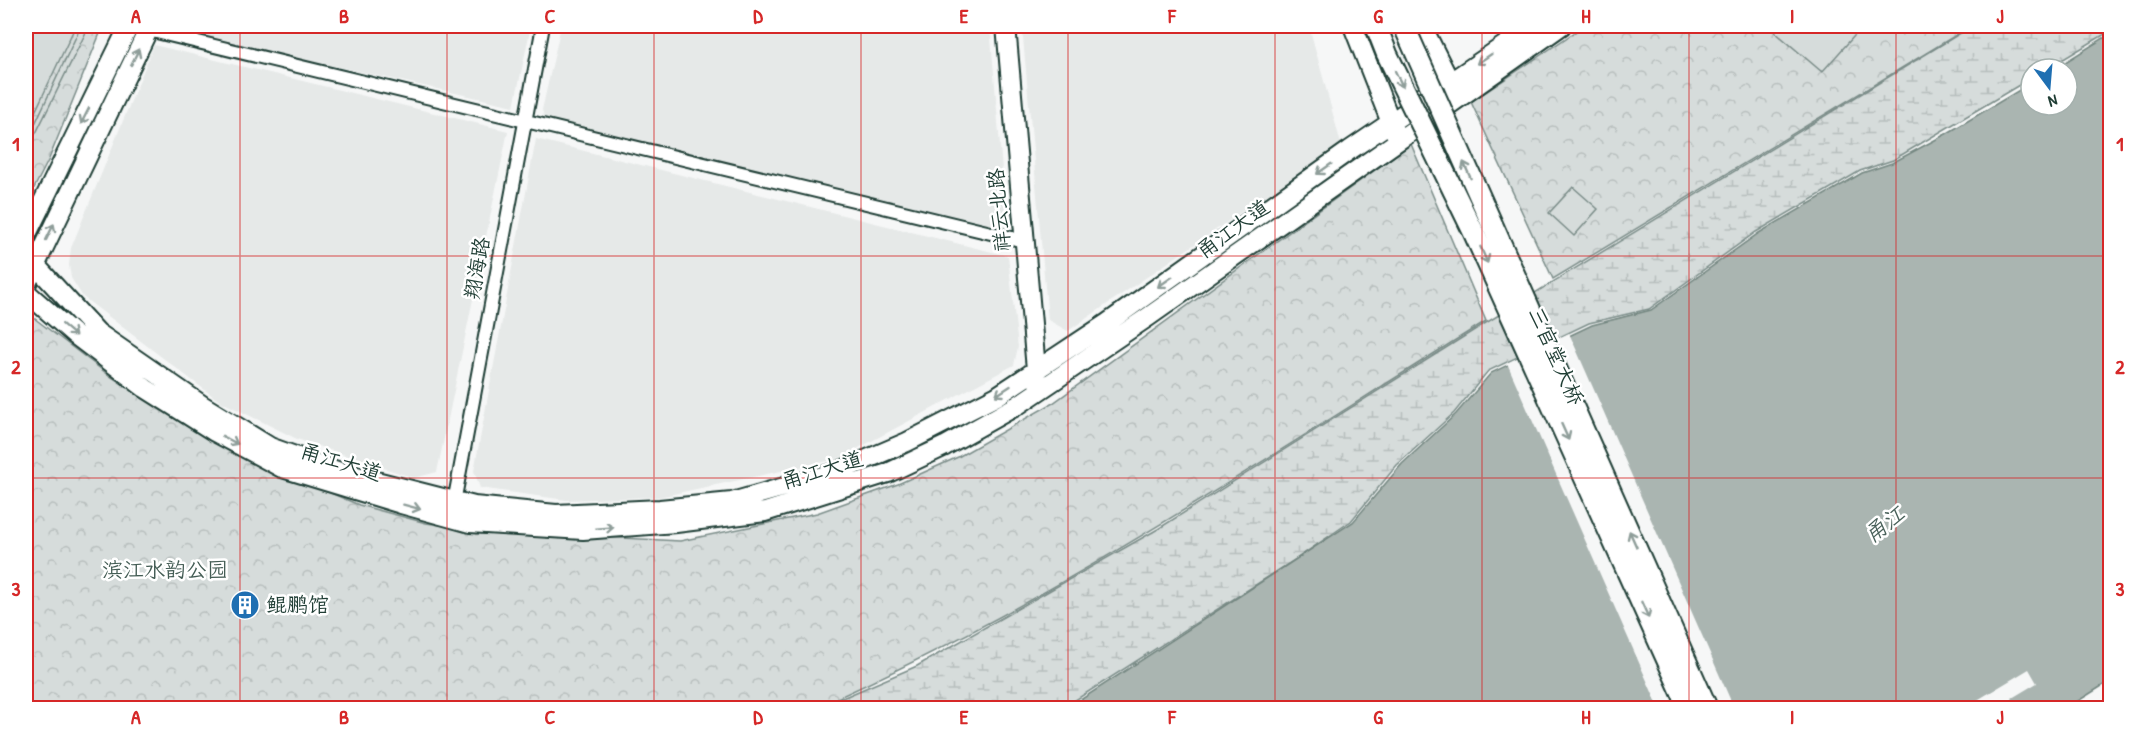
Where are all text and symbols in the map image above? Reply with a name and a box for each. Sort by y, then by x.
text: A [131,2,141,29]
text: B [339,2,349,29]
text: C [545,2,556,29]
text: D [753,2,763,29]
text: E [960,2,969,29]
text: F [1167,2,1177,29]
text: G [1373,2,1383,29]
text: H [1581,2,1591,29]
text: I [1790,2,1794,29]
text: J [1996,2,2004,29]
one-way arrow [129,48,141,66]
one-way arrow [1477,53,1493,65]
north arrow [2019,57,2079,117]
one-way arrow [1394,70,1406,88]
text: N [2046,90,2060,113]
one-way arrow [79,107,91,125]
text: 1 [12,130,20,157]
text: 1 [2116,130,2124,157]
one-way arrow [1461,161,1472,180]
one-way arrow [1316,163,1332,175]
street label: 祥云北路 [980,167,1017,253]
street label: 甬江大道 [1190,192,1275,265]
one-way arrow [44,224,56,242]
street label: 翔海路 [457,234,496,301]
one-way arrow [1479,245,1490,263]
one-way arrow [1157,276,1173,288]
street label: 三官堂大桥 [1522,302,1591,410]
one-way arrow [62,323,77,337]
text: 2 [11,353,21,380]
text: 2 [2115,353,2125,380]
one-way arrow [995,385,1012,398]
one-way arrow [1559,423,1571,441]
one-way arrow [221,434,238,446]
street label: 甬江大道 [297,435,386,488]
street label: 甬江大道 [777,443,866,496]
water label: 甬江 [1857,498,1911,549]
one-way arrow [402,502,421,513]
one-way arrow [595,522,614,533]
one-way arrow [1627,531,1638,549]
park label: 滨江水韵公园 [102,555,228,584]
text: 3 [12,575,21,602]
text: 3 [2116,575,2125,602]
building icon: 鲲鹏馆 [229,589,261,621]
place label: 鲲鹏馆 [266,590,329,619]
one-way arrow [1640,600,1651,619]
text: A [131,703,141,730]
text: B [339,703,349,730]
text: C [545,703,556,730]
text: D [753,703,763,730]
text: E [960,703,969,730]
text: F [1167,703,1177,730]
text: G [1373,703,1383,730]
text: H [1581,703,1591,730]
text: I [1790,703,1794,730]
text: J [1996,703,2004,730]

